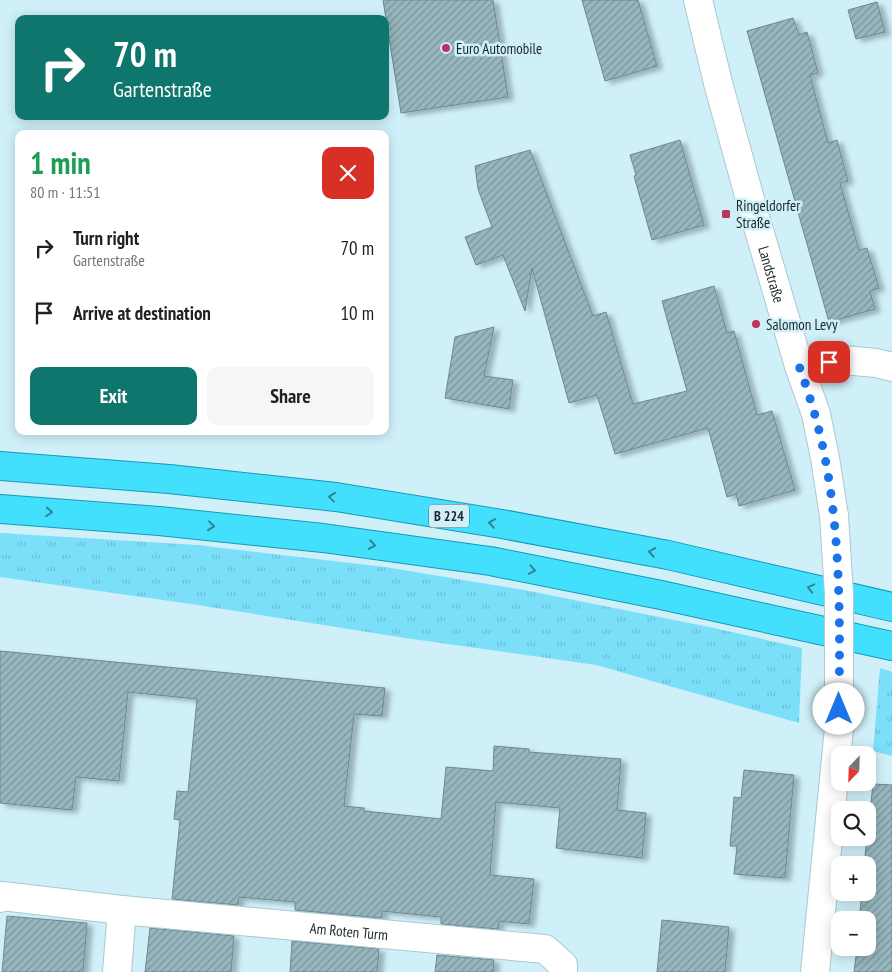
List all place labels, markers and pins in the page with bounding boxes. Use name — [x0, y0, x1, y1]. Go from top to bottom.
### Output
place label: Euro Automobile — [456, 39, 542, 58]
marker: Euro Automobile — [440, 42, 452, 54]
place label: Ringeldorfer Straße — [736, 196, 801, 232]
marker: Ringeldorfer Straße — [720, 208, 732, 220]
place label: Salomon Levy — [766, 315, 838, 334]
marker: Salomon Levy — [750, 318, 762, 330]
pin — [808, 341, 850, 383]

